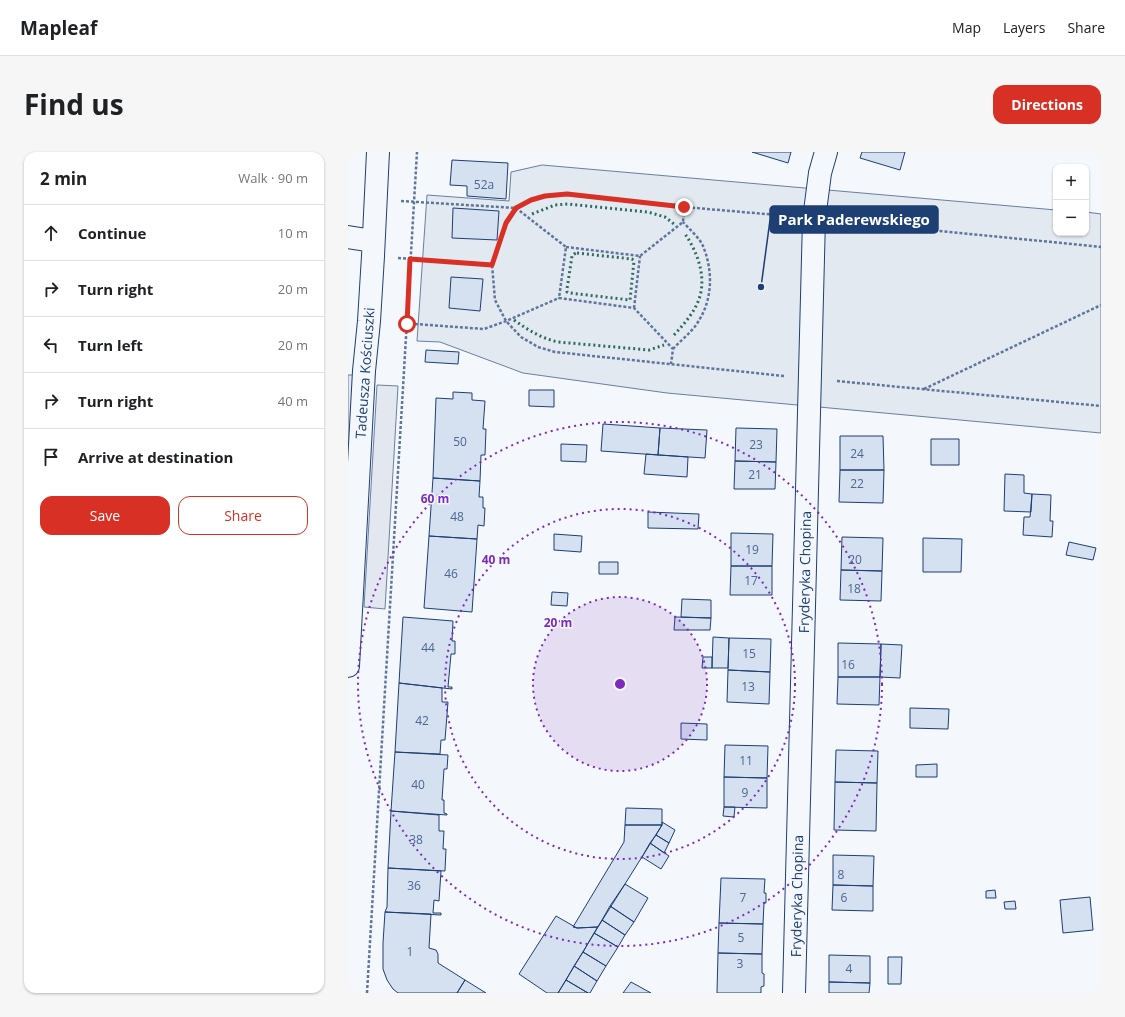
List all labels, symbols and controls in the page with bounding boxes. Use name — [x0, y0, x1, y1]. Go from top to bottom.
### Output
text: Mapleaf — [20, 15, 97, 41]
text: Map — [952, 18, 981, 37]
text: Layers — [1003, 18, 1045, 37]
text: Share — [1067, 18, 1105, 37]
text: Find us — [24, 85, 124, 123]
button: Directions — [993, 85, 1101, 124]
map controls — [1053, 164, 1089, 236]
button: + — [1053, 164, 1089, 200]
text: 2 min — [40, 167, 87, 190]
text: Walk · 90 m — [238, 169, 308, 187]
house number: 52a — [474, 176, 494, 193]
route end — [675, 198, 693, 216]
button: − — [1053, 200, 1089, 236]
callout: Park Paderewskiego — [770, 206, 938, 233]
text: Park Paderewskiego — [778, 209, 930, 229]
icon: ahead — [40, 222, 62, 244]
text: Continue — [78, 223, 146, 243]
text: 10 m — [278, 224, 308, 242]
icon: right — [40, 278, 62, 300]
text: Turn right — [78, 279, 153, 299]
text: 20 m — [278, 280, 308, 298]
street label: Tadeusza Kościuszki — [350, 307, 379, 439]
route start — [398, 315, 416, 333]
icon: left — [40, 334, 62, 356]
text: Turn left — [78, 335, 143, 355]
text: 20 m — [278, 336, 308, 354]
icon: right — [40, 390, 62, 412]
text: Turn right — [78, 391, 153, 411]
text: 40 m — [278, 392, 308, 410]
house number: 50 — [453, 433, 467, 450]
house number: 23 — [749, 436, 763, 453]
house number: 24 — [850, 445, 864, 462]
icon: arrive — [40, 446, 62, 468]
text: Arrive at destination — [78, 447, 233, 467]
house number: 21 — [748, 466, 762, 483]
house number: 22 — [850, 475, 864, 492]
text: 60 m — [421, 490, 449, 507]
button: Save — [40, 496, 170, 535]
button: Share — [178, 496, 308, 535]
house number: 48 — [450, 508, 464, 525]
street label: Fryderyka Chopina — [794, 511, 815, 633]
house number: 19 — [745, 541, 759, 558]
text: 40 m — [482, 551, 510, 568]
house number: 20 — [848, 551, 862, 568]
house number: 46 — [444, 565, 458, 582]
house number: 17 — [744, 572, 758, 589]
house number: 18 — [847, 580, 861, 597]
text: 20 m — [544, 614, 572, 631]
house number: 44 — [421, 639, 435, 656]
house number: 15 — [742, 645, 756, 662]
house number: 16 — [841, 656, 855, 673]
centre of rings — [613, 677, 627, 691]
house number: 13 — [741, 678, 755, 695]
house number: 42 — [415, 712, 429, 729]
house number: 11 — [739, 752, 753, 769]
house number: 40 — [411, 776, 425, 793]
house number: 9 — [742, 784, 749, 801]
house number: 38 — [409, 831, 423, 848]
street label: Fryderyka Chopina — [786, 835, 807, 957]
house number: 8 — [838, 866, 845, 883]
house number: 36 — [407, 877, 421, 894]
house number: 7 — [740, 889, 747, 906]
house number: 6 — [841, 889, 848, 906]
house number: 5 — [738, 929, 745, 946]
house number: 1 — [407, 943, 413, 960]
house number: 3 — [737, 955, 744, 972]
house number: 4 — [846, 960, 853, 977]

